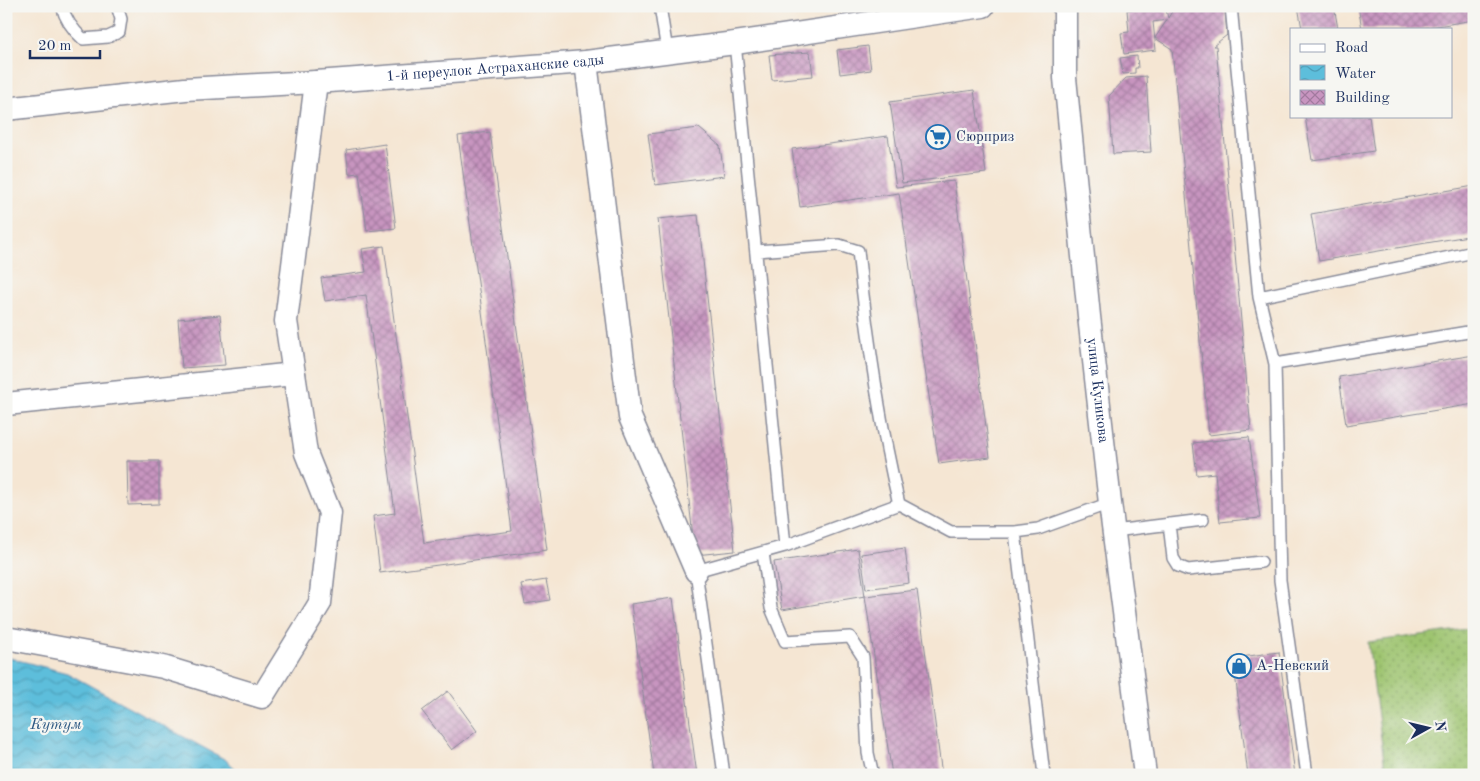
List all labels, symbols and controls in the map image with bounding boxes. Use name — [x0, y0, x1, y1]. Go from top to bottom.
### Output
scale bar — [30, 28, 100, 60]
legend — [1290, 28, 1452, 118]
text: 20 m — [38, 39, 72, 54]
text: Road — [1335, 41, 1369, 56]
street label: 1-й переулок Астраханские сады — [386, 52, 605, 84]
text: Water — [1335, 67, 1376, 82]
text: Building — [1335, 91, 1390, 106]
supermarket icon: Сюрприз — [925, 124, 951, 150]
place label: Сюрприз — [956, 130, 1014, 145]
street label: улица Куликова — [1084, 337, 1111, 444]
shop icon: А-Невский — [1226, 653, 1252, 679]
place label: А-Невский — [1256, 659, 1329, 674]
north arrow — [1402, 704, 1452, 754]
water label: Кутум — [29, 717, 82, 733]
text: N — [1432, 720, 1448, 733]

